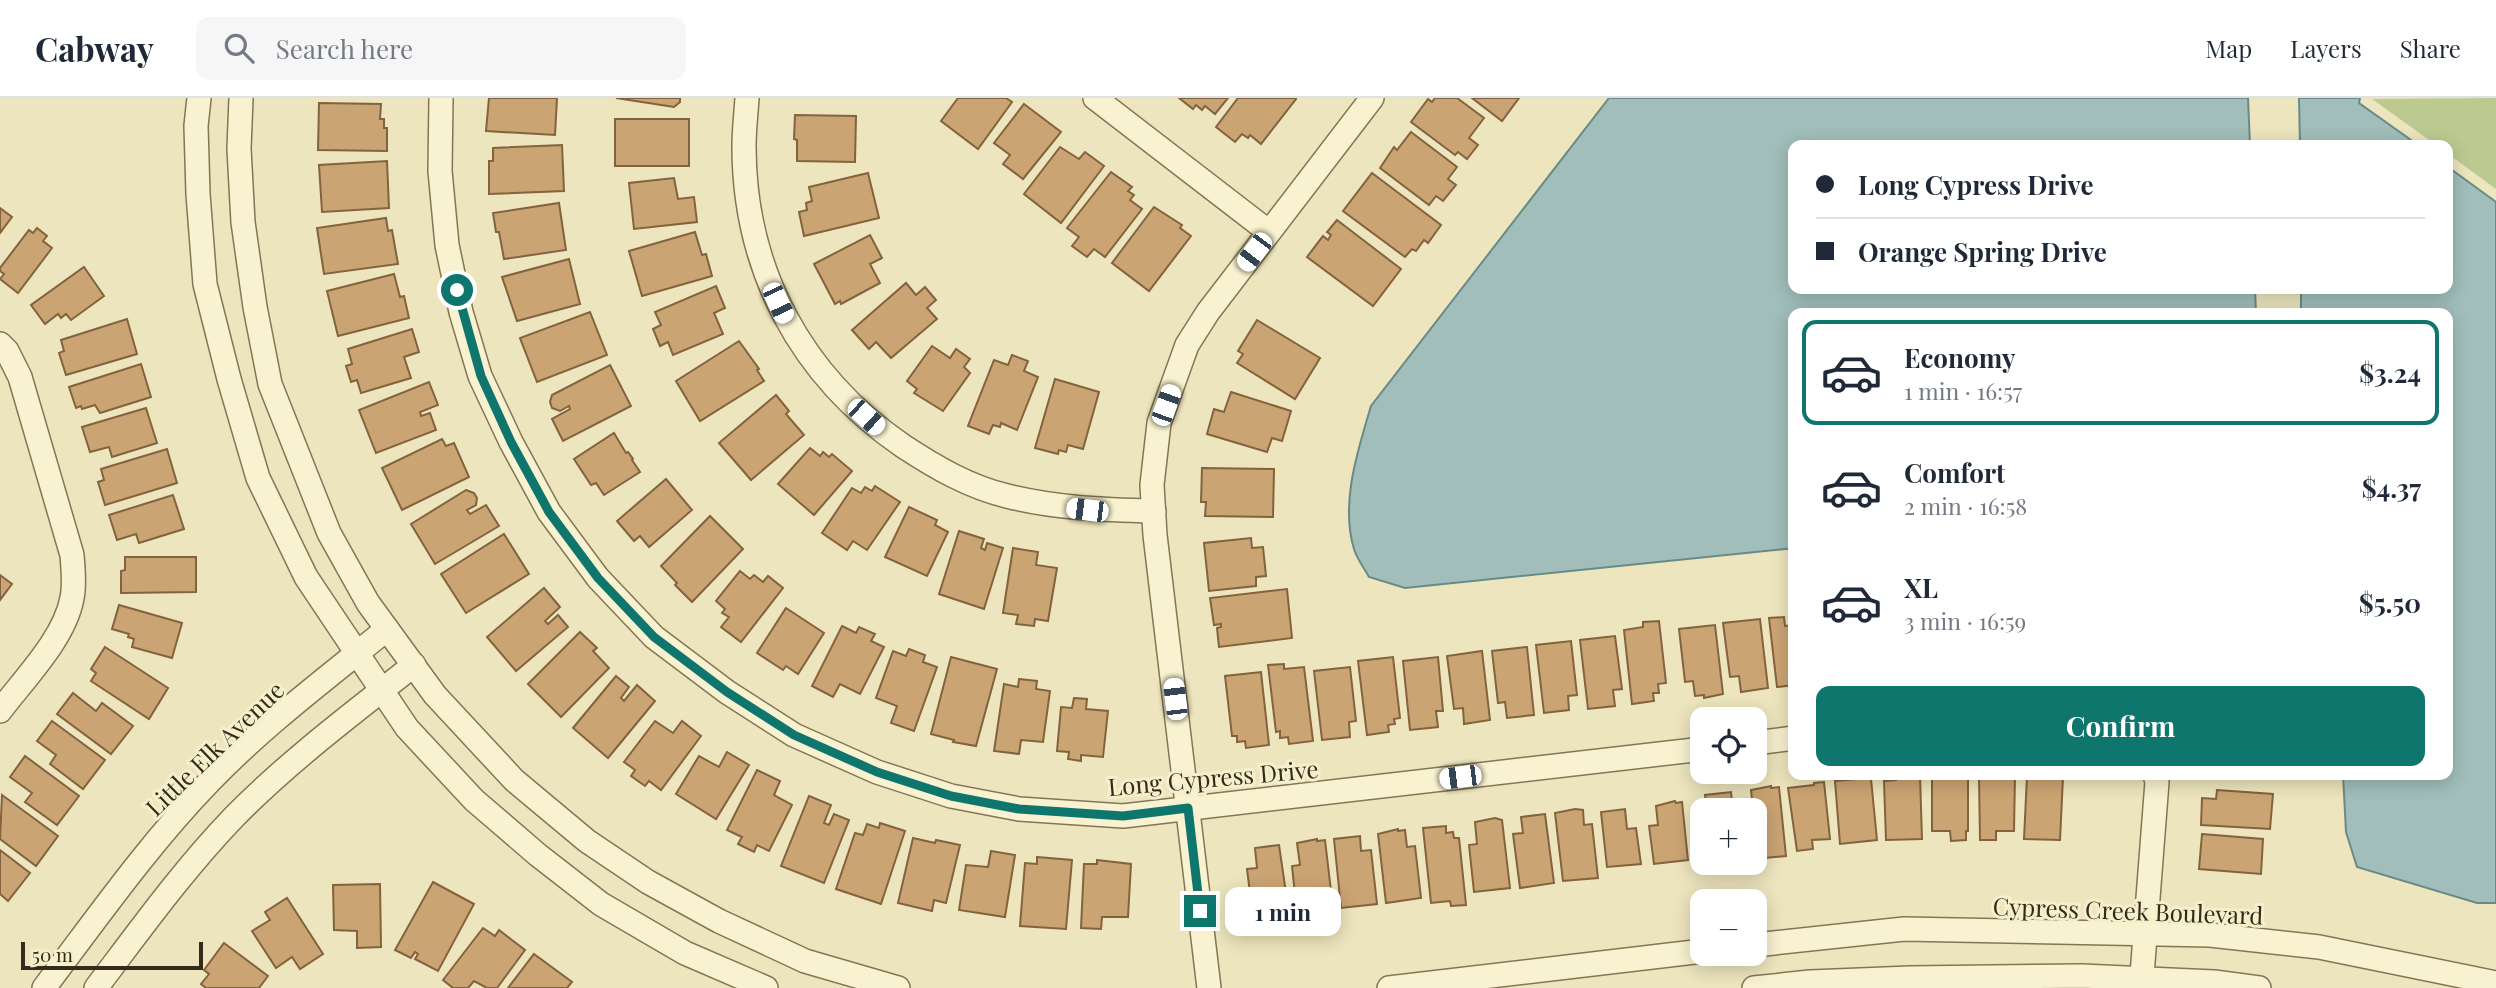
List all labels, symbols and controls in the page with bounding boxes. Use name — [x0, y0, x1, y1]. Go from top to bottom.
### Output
search box — [196, 17, 686, 80]
text: Cabway — [35, 26, 154, 70]
icon: search — [220, 29, 258, 67]
text: Search here — [276, 31, 413, 66]
text: Map — [2206, 32, 2252, 64]
text: Layers — [2290, 32, 2362, 64]
text: Share — [2400, 32, 2461, 64]
text: Long Cypress Drive — [1858, 167, 2094, 202]
car — [1233, 229, 1276, 275]
text: Orange Spring Drive — [1858, 234, 2107, 269]
route start — [441, 274, 473, 306]
car — [760, 280, 797, 326]
text: Economy — [1904, 340, 2015, 375]
icon: car — [1820, 341, 1883, 404]
text: $3.24 — [2359, 355, 2421, 390]
text: 1 min · 16:57 — [1904, 375, 2022, 406]
car — [1149, 382, 1184, 428]
car — [844, 395, 889, 439]
text: Comfort — [1904, 455, 2005, 490]
icon: car — [1820, 456, 1883, 519]
text: $4.37 — [2362, 470, 2421, 505]
text: 2 min · 16:58 — [1904, 490, 2027, 521]
car — [1065, 497, 1110, 523]
text: XL — [1904, 570, 1938, 605]
icon: car — [1820, 571, 1883, 634]
text: $5.50 — [2359, 585, 2421, 620]
text: 3 min · 16:59 — [1904, 605, 2026, 636]
street label: Little Elk Avenue — [138, 674, 290, 822]
car — [1163, 677, 1188, 721]
button: Confirm — [1816, 686, 2425, 766]
map controls — [1690, 707, 1767, 966]
button: locate — [1690, 707, 1767, 784]
street label: Long Cypress Drive — [1106, 752, 1320, 802]
car — [1438, 764, 1483, 790]
button: + — [1690, 798, 1767, 875]
callout: 1 min — [1224, 886, 1340, 936]
button: − — [1690, 889, 1767, 966]
street label: Cypress Creek Boulevard — [1992, 889, 2264, 931]
route end — [1184, 895, 1216, 927]
text: 1 min — [1255, 896, 1311, 927]
scale bar — [21, 939, 203, 971]
text: 50 m — [32, 941, 73, 967]

